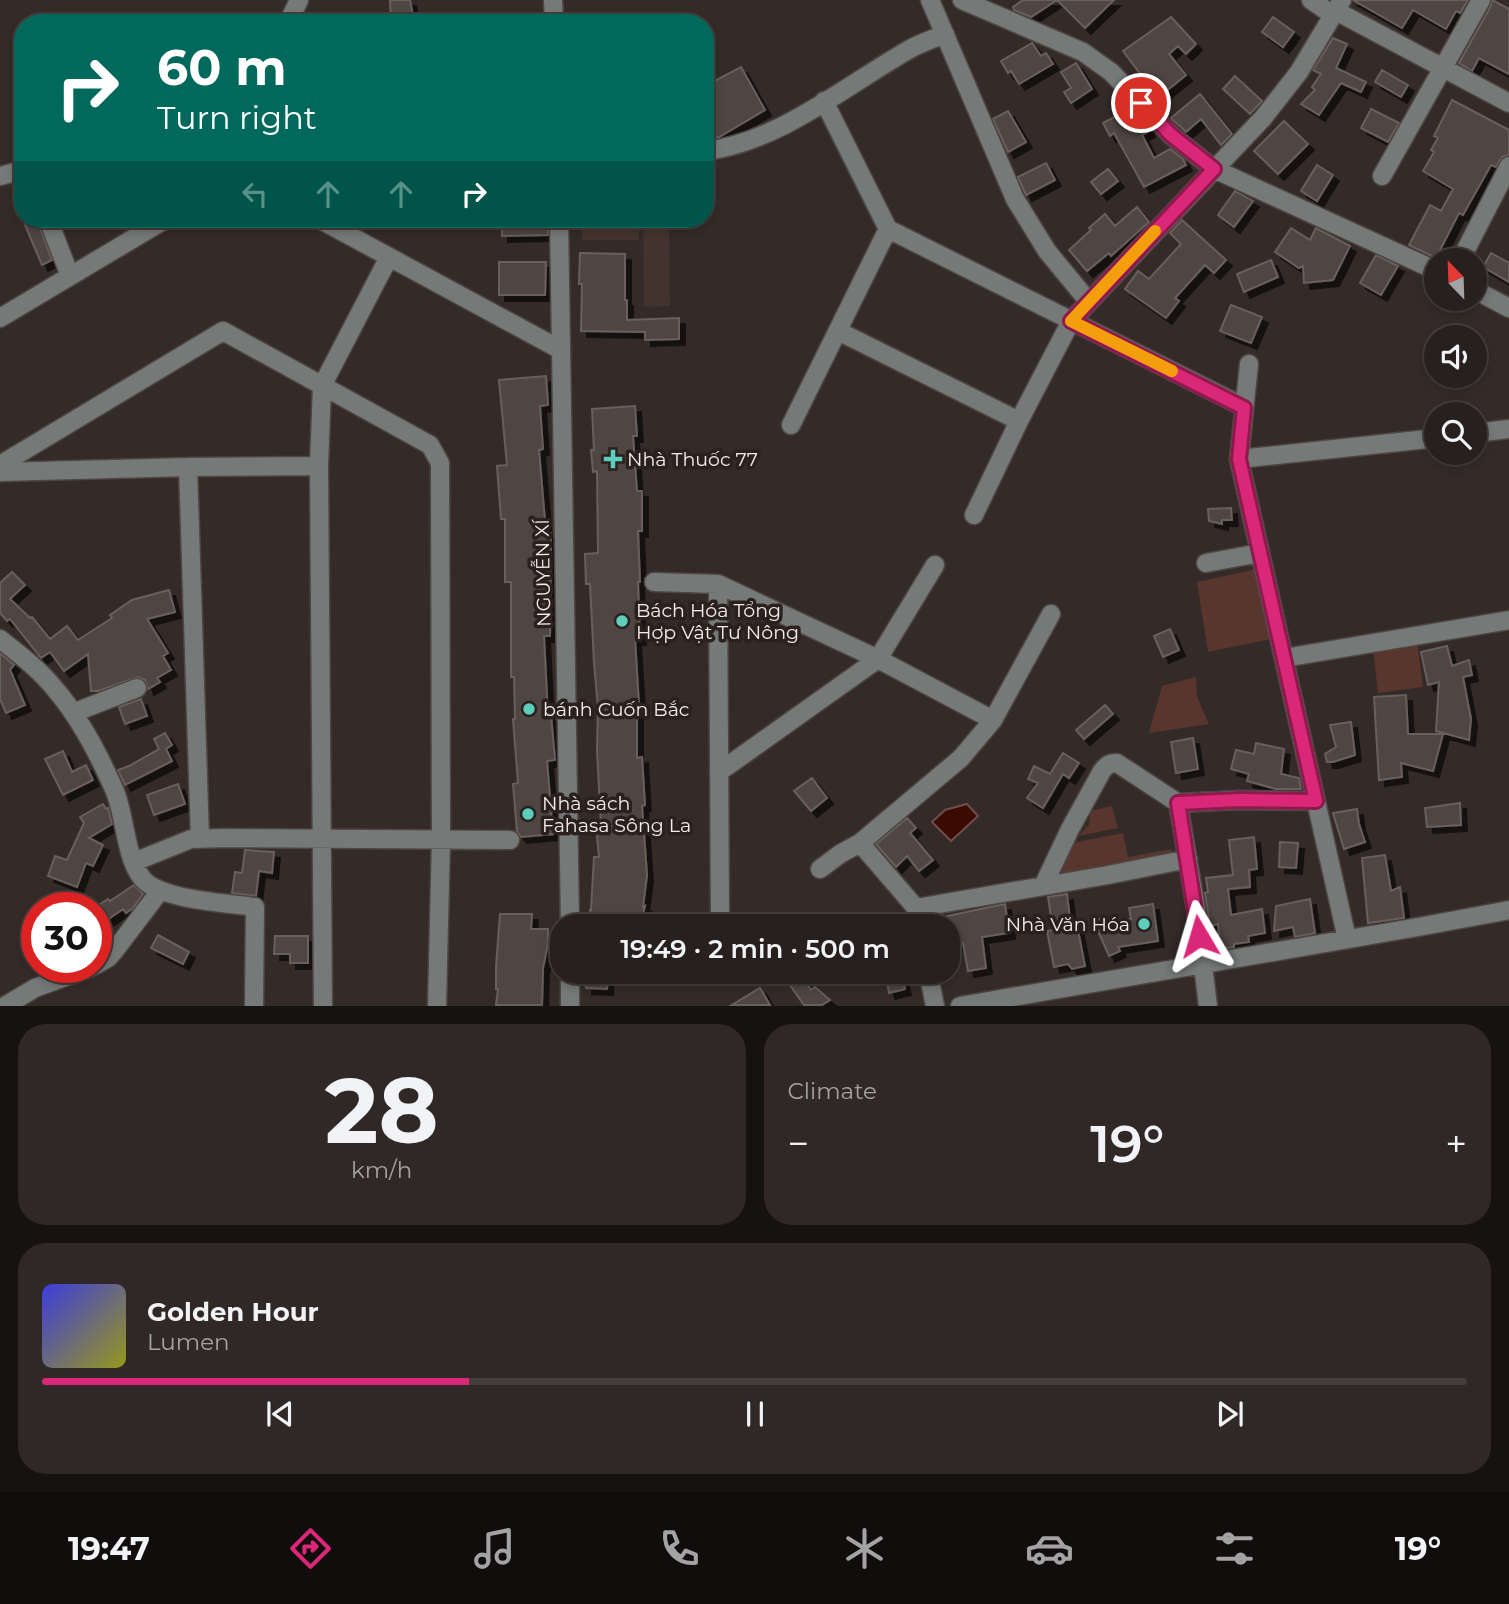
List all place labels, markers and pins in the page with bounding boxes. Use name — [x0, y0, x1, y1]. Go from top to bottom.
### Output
pin — [1111, 73, 1171, 133]
place label: Nhà Thuốc 77 — [627, 448, 758, 471]
marker: Nhà Thuốc 77 — [605, 451, 621, 467]
place label: Bách Hóa Tổng Hợp Vật Tư Nông — [636, 599, 799, 644]
marker: Bách Hóa Tổng Hợp Vật Tư Nông — [614, 613, 630, 629]
place label: bánh Cuốn Bắc — [543, 698, 690, 721]
marker: bánh Cuốn Bắc — [521, 701, 537, 717]
place label: Nhà sách Fahasa Sông La — [542, 792, 691, 837]
marker: Nhà sách Fahasa Sông La — [520, 806, 536, 822]
place label: Nhà Văn Hóa — [1006, 913, 1130, 936]
marker: Nhà Văn Hóa — [1136, 916, 1152, 932]

